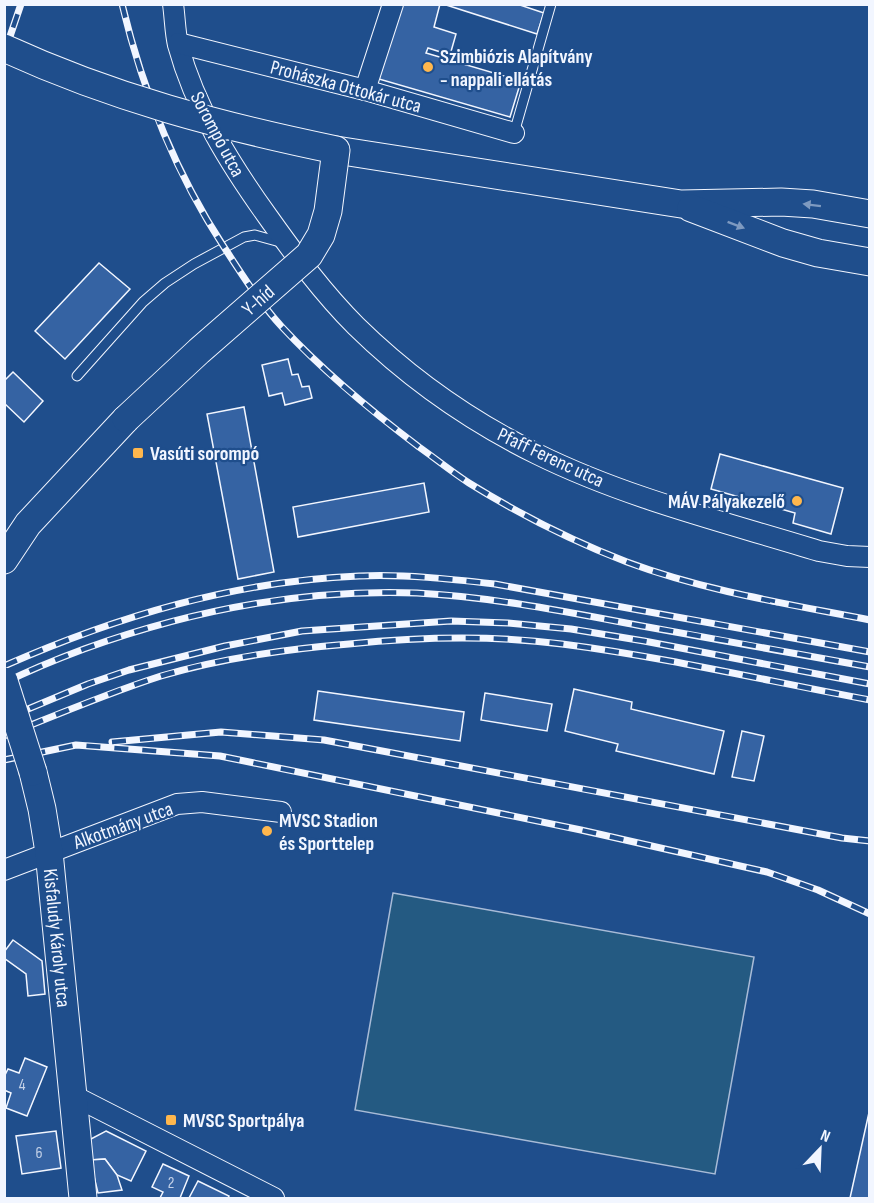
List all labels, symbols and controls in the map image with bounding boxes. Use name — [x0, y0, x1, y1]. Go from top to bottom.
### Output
place label: Szimbiózis Alapítvány - nappali ellátás — [440, 45, 593, 92]
street label: Prohászka Ottokár utca — [268, 55, 424, 119]
marker: Szimbiózis Alapítvány - nappali ellátás — [421, 60, 435, 74]
street label: Sorompó utca — [185, 88, 250, 181]
one-way arrow — [802, 200, 821, 209]
one-way arrow — [727, 221, 745, 231]
street label: Y-híd — [238, 280, 280, 321]
street label: Pfaff Ferenc utca — [493, 423, 608, 493]
place label: Vasúti sorompó — [150, 442, 259, 466]
marker: Vasúti sorompó — [131, 446, 145, 460]
place label: MÁV Pályakezelő — [668, 490, 785, 514]
marker: MÁV Pályakezelő — [790, 494, 804, 508]
street label: Alkotmány utca — [69, 797, 176, 855]
place label: MVSC Stadion és Sporttelep — [279, 809, 378, 856]
marker: MVSC Stadion és Sporttelep — [260, 824, 274, 838]
street label: Kisfaludy Károly utca — [38, 867, 75, 1009]
house number: 4 — [19, 1076, 26, 1095]
place label: MVSC Sportpálya — [183, 1109, 304, 1133]
marker: MVSC Sportpálya — [164, 1113, 178, 1127]
north arrow — [790, 1119, 850, 1179]
text: N — [818, 1126, 833, 1147]
house number: 6 — [35, 1144, 43, 1163]
house number: 2 — [168, 1174, 174, 1193]

